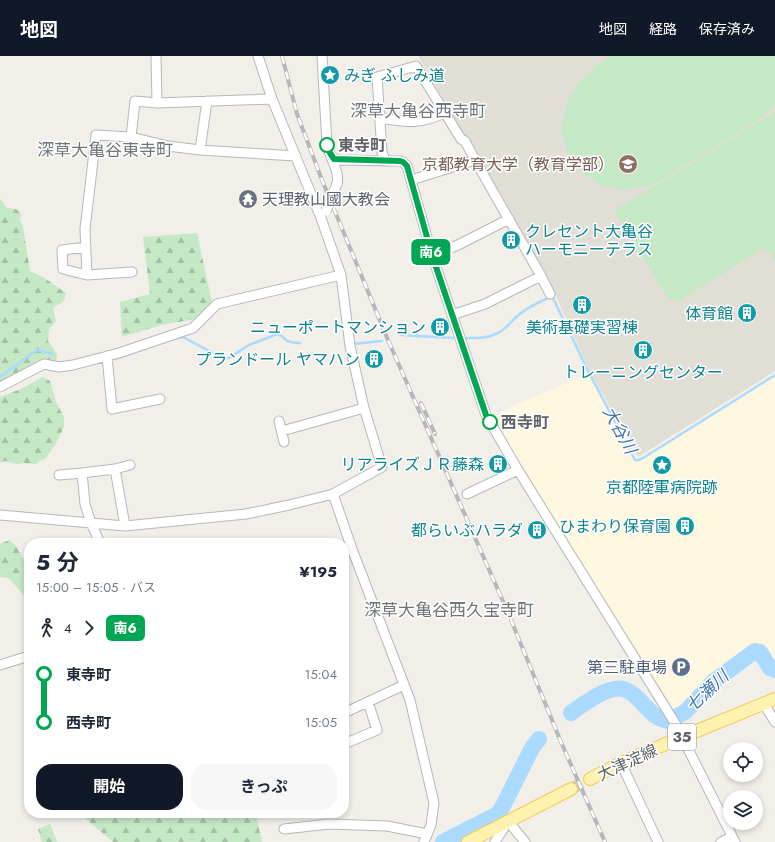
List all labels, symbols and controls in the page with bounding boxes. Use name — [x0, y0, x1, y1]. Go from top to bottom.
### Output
text: 地図 — [20, 16, 58, 43]
text: 地図 — [599, 19, 627, 39]
text: 経路 — [649, 19, 677, 39]
text: 保存済み — [699, 19, 755, 39]
place icon: みぎ ふしみ道 — [319, 64, 341, 86]
place label: みぎ ふしみ道 — [344, 64, 445, 87]
district label: 深草大亀谷西寺町 — [350, 99, 486, 123]
place label: 東寺町 — [338, 134, 386, 157]
marker: 東寺町 — [319, 137, 335, 153]
district label: 深草大亀谷東寺町 — [37, 138, 173, 162]
place label: 京都教育大学（教育学部） — [422, 153, 614, 176]
school or university icon: 京都教育大学（教育学部） — [617, 153, 639, 175]
temple icon: 天理教山國大教会 — [237, 188, 259, 210]
place label: 天理教山國大教会 — [262, 188, 390, 211]
place label: クレセント大亀谷 ハーモニーテラス — [525, 220, 653, 261]
building icon: クレセント大亀谷 ハーモニーテラス — [500, 229, 522, 251]
line badge: 南6 — [413, 239, 449, 265]
text: 南6 — [419, 242, 443, 262]
building icon: 美術基礎実習棟 — [571, 294, 593, 316]
place label: 体育館 — [685, 302, 733, 325]
building icon: 体育館 — [736, 302, 758, 324]
place label: ニューポートマンション — [250, 316, 426, 339]
building icon: ニューポートマンション — [429, 316, 451, 338]
place label: 美術基礎実習棟 — [526, 316, 638, 339]
building icon: トレーニングセンター — [632, 339, 654, 361]
place label: プランドール ヤマハン — [195, 348, 360, 371]
building icon: プランドール ヤマハン — [363, 348, 385, 370]
place label: トレーニングセンター — [563, 361, 723, 384]
water label: 大谷川 — [597, 402, 644, 460]
place label: 西寺町 — [501, 411, 549, 434]
marker: 西寺町 — [482, 414, 498, 430]
place label: リアライズＪＲ藤森 — [340, 453, 484, 476]
building icon: リアライズＪＲ藤森 — [487, 453, 509, 475]
place icon: 京都陸軍病院跡 — [651, 454, 673, 476]
place label: 京都陸軍病院跡 — [606, 476, 718, 499]
place label: ひまわり保育園 — [559, 515, 671, 538]
building icon: ひまわり保育園 — [674, 515, 696, 537]
place label: 都らいぶハラダ — [411, 519, 523, 542]
building icon: 都らいぶハラダ — [526, 519, 548, 541]
text: 5 分 — [36, 546, 79, 578]
text: ¥195 — [300, 561, 337, 583]
text: 15:00 – 15:05 · バス — [36, 578, 156, 597]
district label: 深草大亀谷西久宝寺町 — [364, 598, 534, 622]
icon: walk — [36, 617, 58, 639]
icon: forward — [78, 617, 100, 639]
text: 南6 — [114, 618, 137, 638]
text: 4 — [64, 619, 72, 638]
place label: 第三駐車場 — [587, 656, 667, 679]
parking icon: 第三駐車場 — [670, 656, 692, 678]
water label: 七瀬川 — [680, 663, 735, 717]
text: 東寺町 — [66, 664, 111, 686]
text: 15:04 — [305, 665, 337, 684]
text: 西寺町 — [66, 712, 111, 734]
text: 15:05 — [305, 713, 337, 732]
road number: 35 — [668, 724, 696, 750]
street label: 大津淀線 — [593, 739, 661, 786]
map controls — [723, 742, 763, 830]
button: locate — [723, 742, 763, 782]
button: 開始 — [36, 764, 183, 810]
button: きっぷ — [191, 764, 337, 810]
button: layers — [723, 790, 763, 830]

